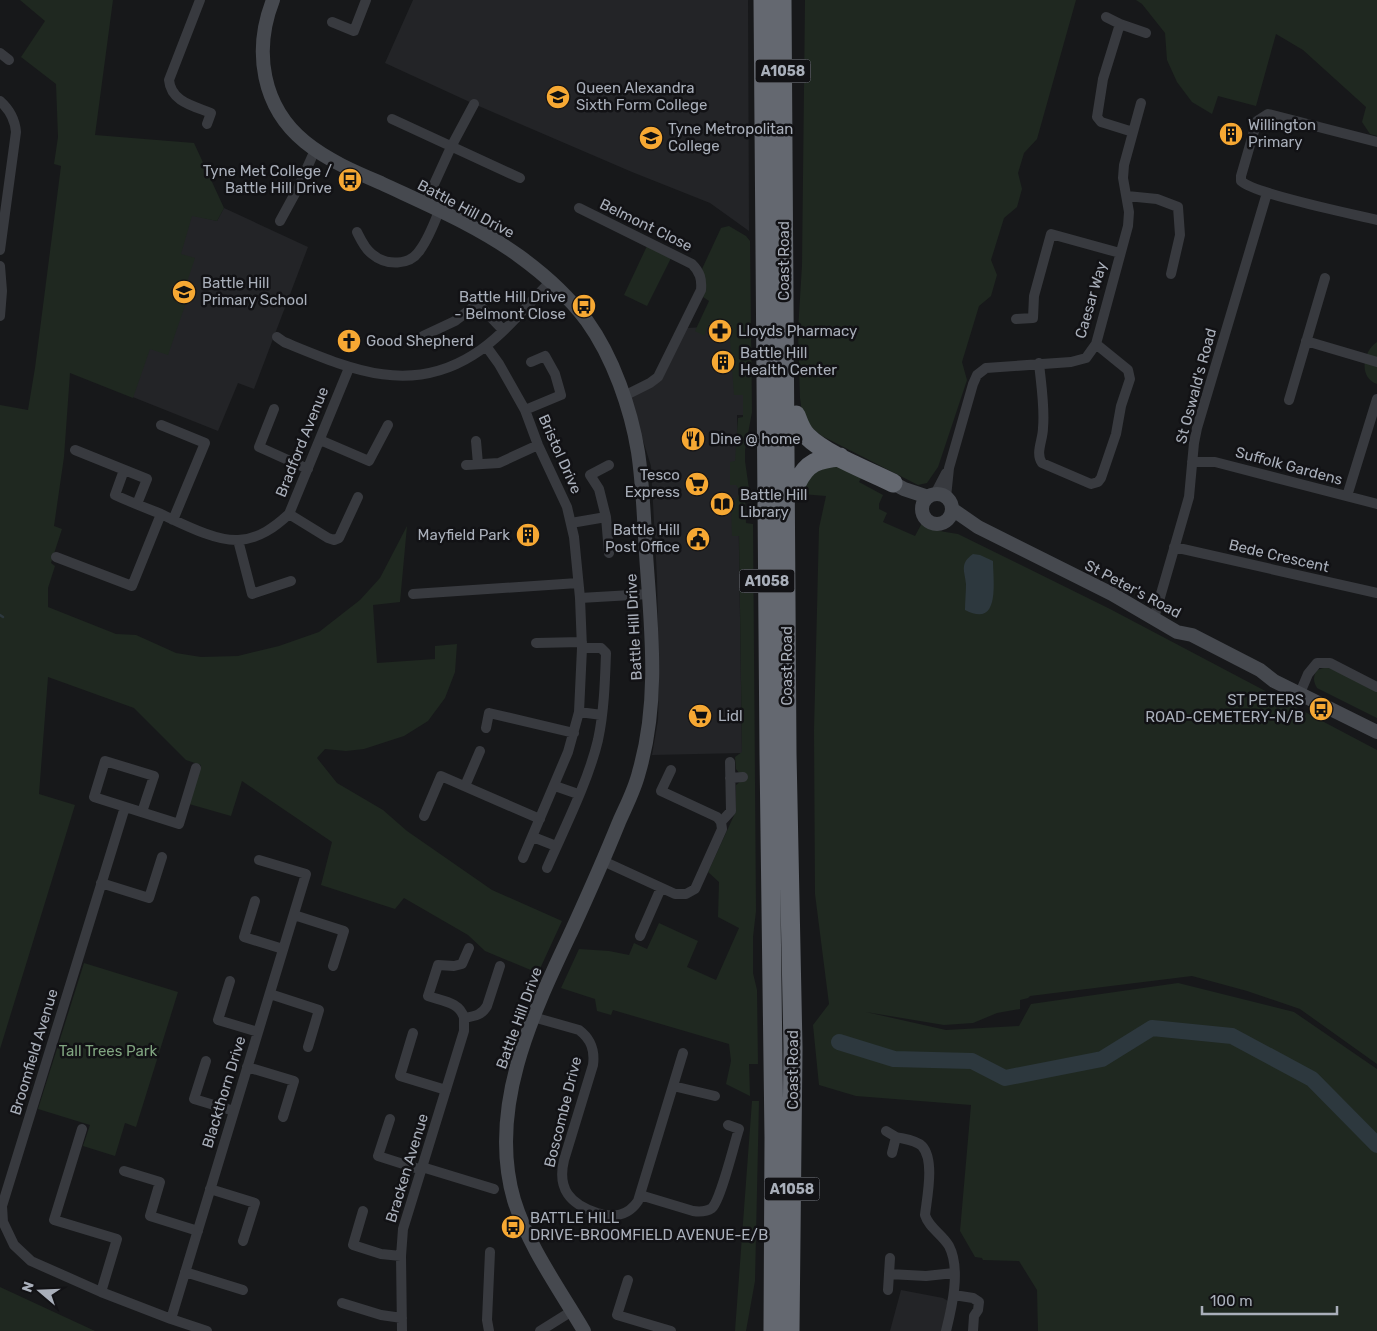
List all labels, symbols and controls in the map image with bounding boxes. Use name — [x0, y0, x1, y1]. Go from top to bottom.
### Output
road number: A1058 — [756, 59, 810, 82]
place label: Queen Alexandra Sixth Form College — [576, 79, 707, 114]
school or university icon: Queen Alexandra Sixth Form College — [545, 84, 571, 110]
place label: Willington Primary — [1248, 116, 1316, 151]
place label: Tyne Metropolitan College — [668, 120, 793, 155]
building icon: Willington Primary — [1218, 121, 1244, 147]
school or university icon: Tyne Metropolitan College — [638, 125, 664, 151]
place label: Tyne Met College / Battle Hill Drive — [203, 162, 332, 197]
bus stop icon: Tyne Met College / Battle Hill Drive — [337, 167, 363, 193]
street label: Battle Hill Drive — [414, 176, 518, 242]
street label: Belmont Close — [597, 195, 695, 255]
street label: Coast Road — [775, 221, 793, 301]
street label: Caesar Way — [1071, 259, 1111, 341]
place label: Battle Hill Primary School — [202, 274, 307, 309]
school or university icon: Battle Hill Primary School — [171, 279, 197, 305]
place label: Battle Hill Drive - Belmont Close — [454, 288, 566, 323]
bus stop icon: Battle Hill Drive - Belmont Close — [571, 293, 597, 319]
pharmacy icon: Lloyds Pharmacy — [707, 318, 733, 344]
place label: Lloyds Pharmacy — [738, 322, 857, 340]
street label: St Oswald's Road — [1172, 326, 1220, 446]
church icon: Good Shepherd — [336, 328, 362, 354]
place label: Good Shepherd — [366, 332, 474, 350]
place label: Battle Hill Health Center — [740, 344, 837, 379]
building icon: Battle Hill Health Center — [710, 349, 736, 375]
street label: Bradford Avenue — [272, 384, 332, 500]
street label: Bristol Drive — [535, 412, 585, 496]
restaurant icon: Dine @ home — [680, 426, 706, 452]
place label: Dine @ home — [710, 430, 801, 448]
street label: Suffolk Gardens — [1233, 443, 1345, 489]
place label: Tesco Express — [625, 466, 680, 501]
supermarket icon: Tesco Express — [684, 471, 710, 497]
place label: Battle Hill Library — [740, 486, 807, 521]
library icon: Battle Hill Library — [709, 491, 735, 517]
place label: Battle Hill Post Office — [605, 521, 680, 556]
building icon: Mayfield Park — [515, 522, 541, 548]
place label: Mayfield Park — [418, 526, 510, 544]
public building icon: Battle Hill Post Office — [685, 526, 711, 552]
street label: Bede Crescent — [1227, 536, 1331, 576]
street label: St Peter's Road — [1082, 556, 1184, 622]
road number: A1058 — [740, 570, 794, 592]
street label: Battle Hill Drive — [622, 573, 646, 681]
street label: Coast Road — [778, 626, 796, 706]
place label: ST PETERS ROAD-CEMETERY-N/B — [1145, 691, 1304, 726]
bus stop icon: ST PETERS ROAD-CEMETERY-N/B — [1308, 696, 1334, 722]
supermarket icon: Lidl — [687, 703, 713, 729]
place label: Lidl — [718, 707, 743, 725]
street label: Battle Hill Drive — [492, 965, 546, 1071]
street label: Broomfield Avenue — [6, 987, 62, 1117]
street label: Coast Road — [784, 1030, 802, 1110]
street label: Blackthorn Drive — [198, 1034, 250, 1150]
park label: Tall Trees Park — [59, 1042, 158, 1060]
street label: Boscombe Drive — [541, 1055, 585, 1169]
street label: Bracken Avenue — [382, 1111, 432, 1225]
road number: A1058 — [764, 1178, 820, 1200]
place label: BATTLE HILL DRIVE-BROOMFIELD AVENUE-E/B — [530, 1209, 768, 1244]
bus stop icon: BATTLE HILL DRIVE-BROOMFIELD AVENUE-E/B — [500, 1214, 526, 1240]
north arrow — [15, 1266, 65, 1316]
text: N — [19, 1279, 38, 1294]
scale bar — [1202, 1284, 1337, 1316]
text: 100 m — [1210, 1292, 1252, 1310]

